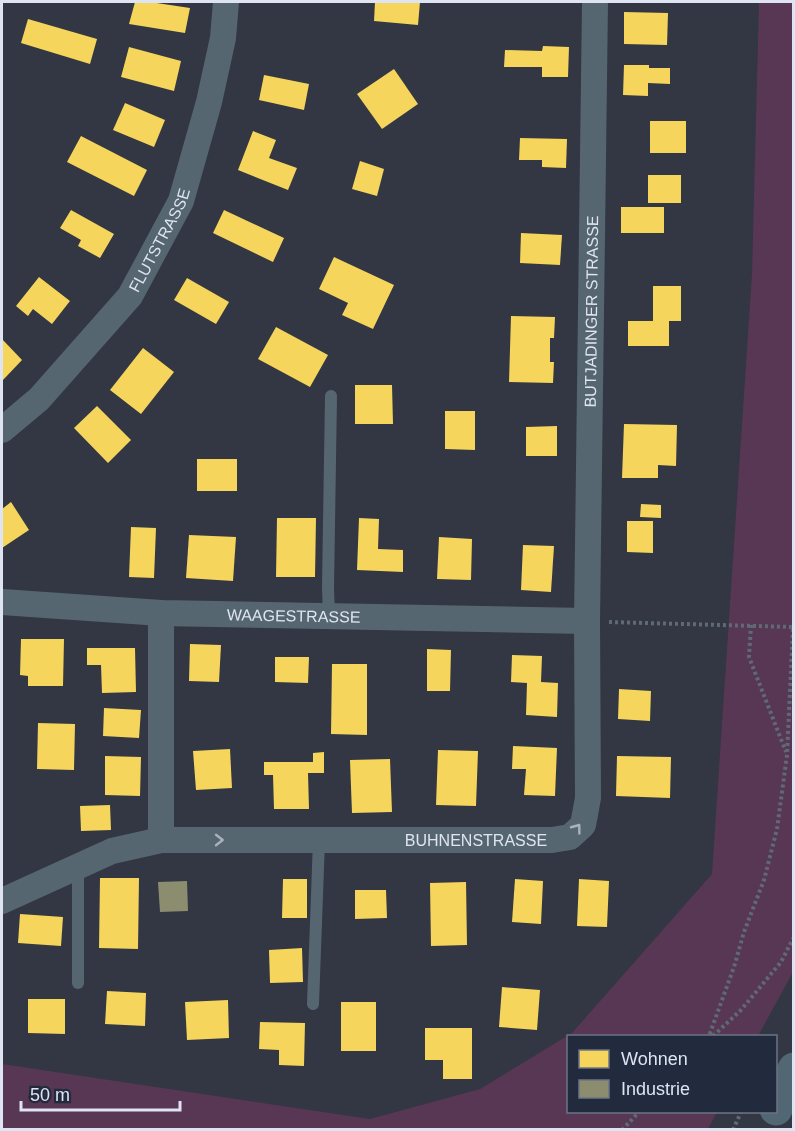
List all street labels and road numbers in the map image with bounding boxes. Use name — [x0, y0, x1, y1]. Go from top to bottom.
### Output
street label: FLUTSTRASSE — [125, 186, 193, 295]
street label: BUTJADINGER STRASSE — [581, 215, 601, 408]
street label: WAAGESTRASSE — [227, 606, 361, 625]
street label: BUHNENSTRASSE — [405, 832, 547, 849]

